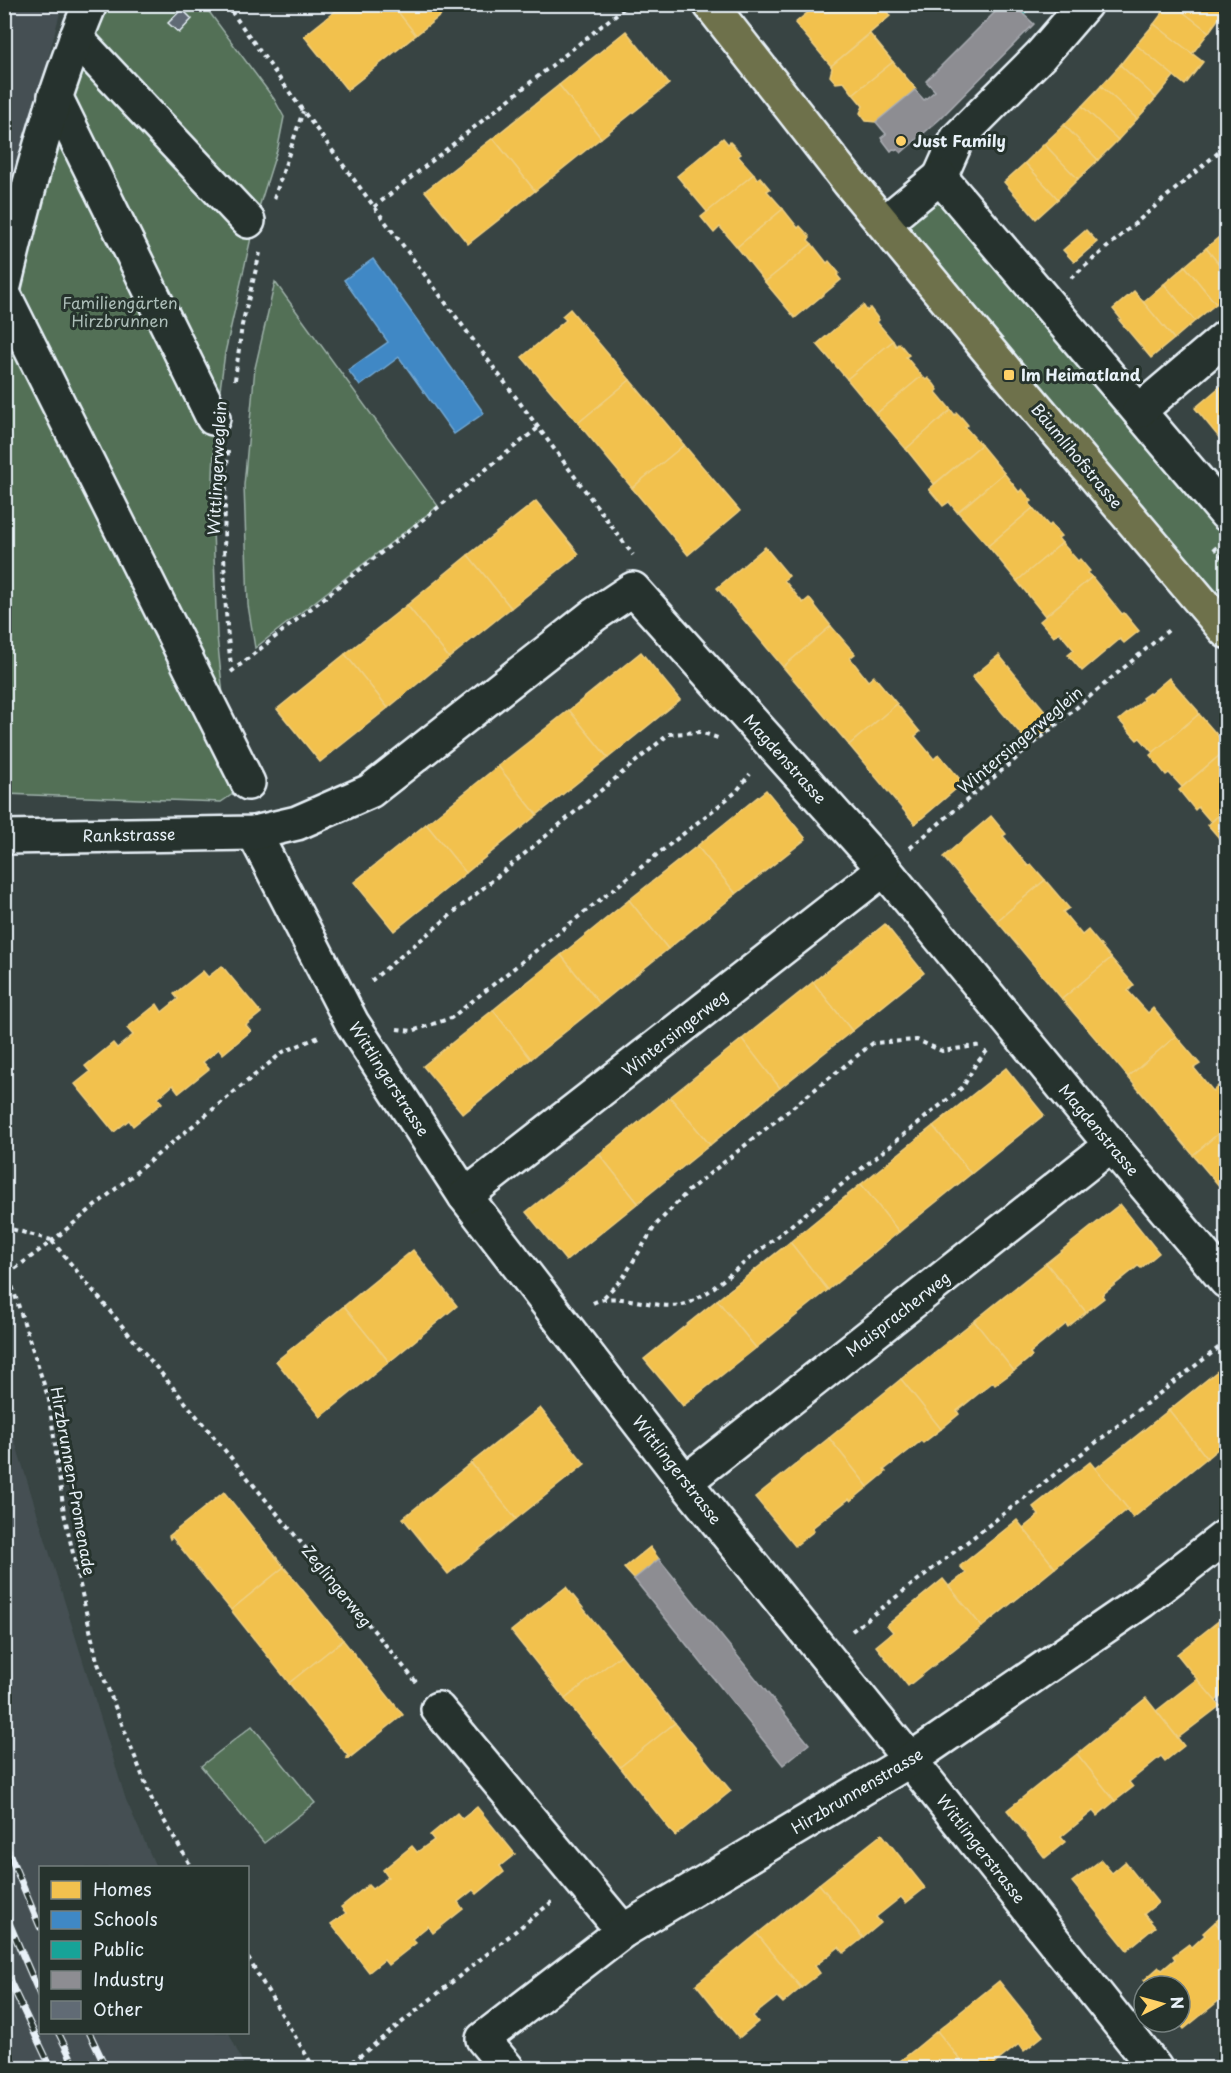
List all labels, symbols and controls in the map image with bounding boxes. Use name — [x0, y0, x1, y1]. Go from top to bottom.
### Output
place label: Just Family — [913, 128, 1006, 152]
marker: Just Family — [894, 134, 908, 148]
park label: Familiengärten Hirzbrunnen — [62, 290, 178, 332]
place label: Im Heimatland — [1021, 362, 1141, 386]
marker: Im Heimatland — [1002, 368, 1016, 382]
street label: Bäumlihofstrasse — [1026, 397, 1129, 513]
street label: Wittlingerweglein — [200, 400, 232, 536]
street label: Wintersingerweglein — [952, 680, 1087, 799]
street label: Magdenstrasse — [739, 708, 833, 809]
street label: Rankstrasse — [82, 821, 176, 847]
street label: Wintersingerweg — [616, 983, 733, 1081]
street label: Wittlingerstrasse — [344, 1016, 436, 1141]
street label: Magdenstrasse — [1054, 1078, 1146, 1181]
street label: Maispracherweg — [840, 1265, 955, 1362]
street label: Hirzbrunnen-Promenade — [46, 1385, 102, 1577]
street label: Wittlingerstrasse — [628, 1410, 728, 1529]
street label: Zeglingerweg — [297, 1539, 378, 1632]
street label: Hirzbrunnenstrasse — [786, 1741, 927, 1839]
street label: Wittlingerstrasse — [932, 1789, 1032, 1908]
legend — [39, 1866, 249, 2034]
text: Homes — [93, 1875, 151, 1902]
text: Schools — [93, 1905, 158, 1932]
text: Public — [93, 1935, 144, 1962]
text: Industry — [93, 1965, 164, 1992]
north arrow — [1132, 1974, 1192, 2034]
text: Other — [93, 1995, 143, 2022]
text: N — [1165, 1995, 1190, 2010]

